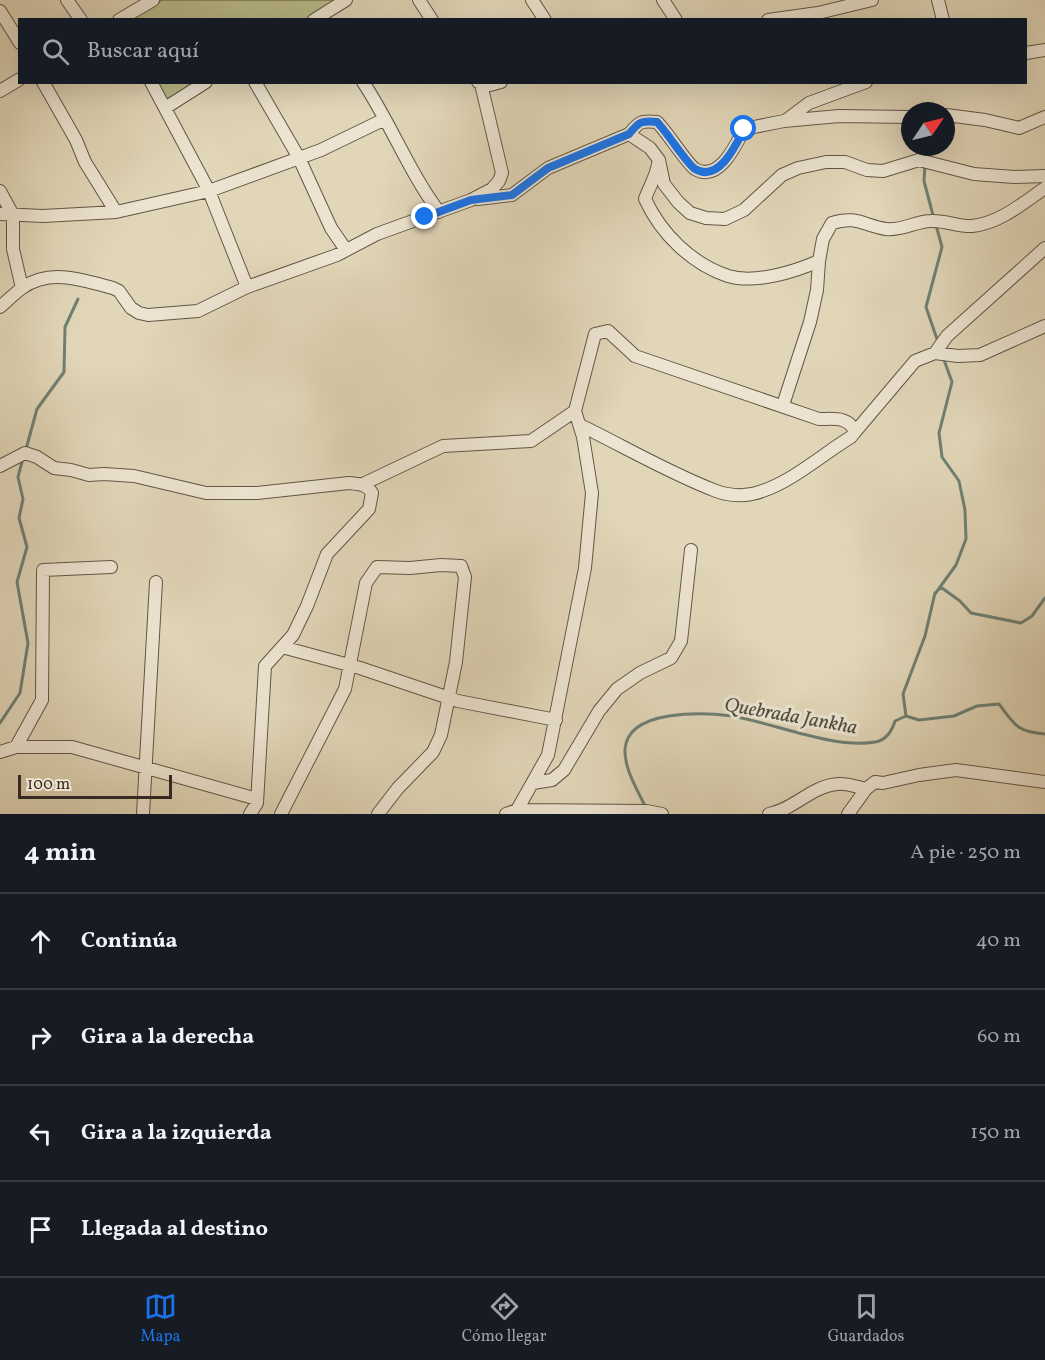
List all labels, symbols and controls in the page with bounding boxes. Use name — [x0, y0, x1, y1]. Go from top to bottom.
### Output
search box — [18, 18, 1027, 84]
icon: search — [39, 35, 72, 68]
text: Buscar aquí — [87, 36, 199, 67]
north arrow — [901, 102, 955, 156]
route start — [730, 115, 756, 141]
route end — [411, 203, 437, 229]
water label: Quebrada Jankha — [722, 691, 859, 742]
scale bar — [18, 772, 172, 800]
text: 100 m — [27, 774, 70, 796]
text: 4 min — [24, 835, 96, 871]
text: A pie · 250 m — [910, 839, 1021, 867]
icon: ahead — [24, 925, 57, 958]
text: Continúa — [81, 926, 178, 957]
text: 40 m — [976, 927, 1021, 955]
icon: right — [24, 1021, 57, 1054]
text: Gira a la derecha — [81, 1022, 254, 1053]
text: 60 m — [977, 1023, 1021, 1051]
icon: left — [24, 1117, 57, 1150]
text: Gira a la izquierda — [81, 1118, 272, 1149]
text: 150 m — [970, 1119, 1021, 1147]
icon: arrive — [24, 1213, 57, 1246]
text: Llegada al destino — [81, 1214, 268, 1245]
tab: Mapa — [141, 1290, 181, 1348]
tab: Cómo llegar — [462, 1290, 547, 1348]
tab: Guardados — [828, 1290, 904, 1348]

